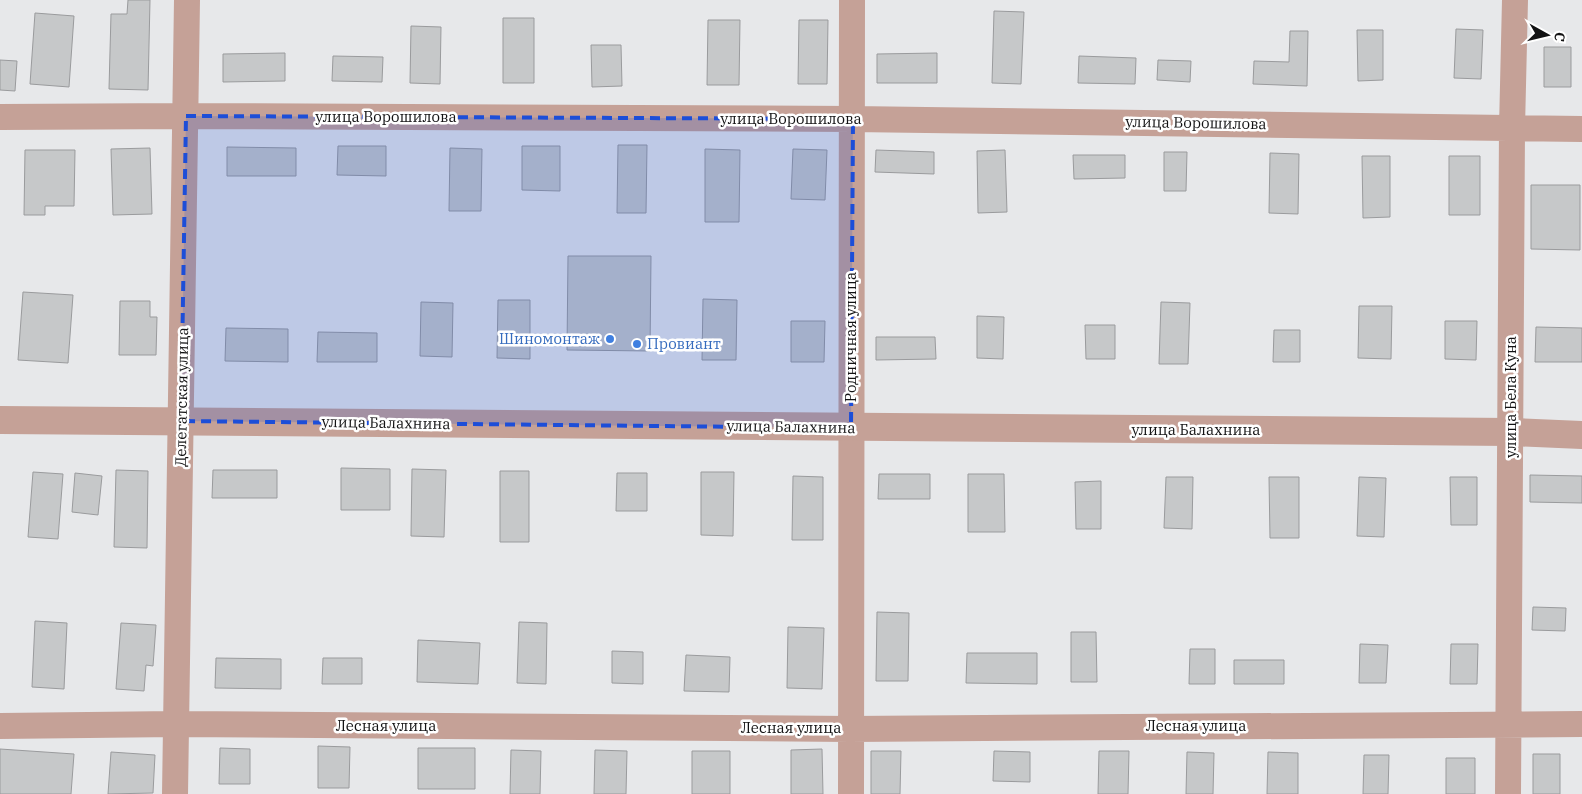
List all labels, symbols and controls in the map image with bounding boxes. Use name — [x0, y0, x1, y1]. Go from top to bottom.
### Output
north arrow — [1522, 10, 1572, 60]
text: С — [1550, 31, 1569, 43]
street label: улица Ворошилова — [315, 107, 457, 126]
street label: улица Ворошилова — [720, 109, 862, 128]
street label: улица Ворошилова — [1125, 112, 1267, 133]
street label: Родничная улица — [841, 272, 860, 402]
street label: Делегатская улица — [171, 327, 192, 467]
place label: Шиномонтаж — [499, 329, 600, 348]
marker: Шиномонтаж — [604, 333, 616, 345]
place label: Провиант — [647, 334, 721, 353]
street label: улица Бела Куна — [1501, 336, 1520, 458]
marker: Провиант — [631, 338, 643, 350]
street label: улица Балахнина — [321, 412, 451, 433]
street label: улица Балахнина — [726, 416, 856, 437]
street label: улица Балахнина — [1131, 420, 1261, 439]
street label: Лесная улица — [336, 716, 436, 735]
street label: Лесная улица — [1146, 716, 1246, 735]
street label: Лесная улица — [741, 718, 841, 737]

